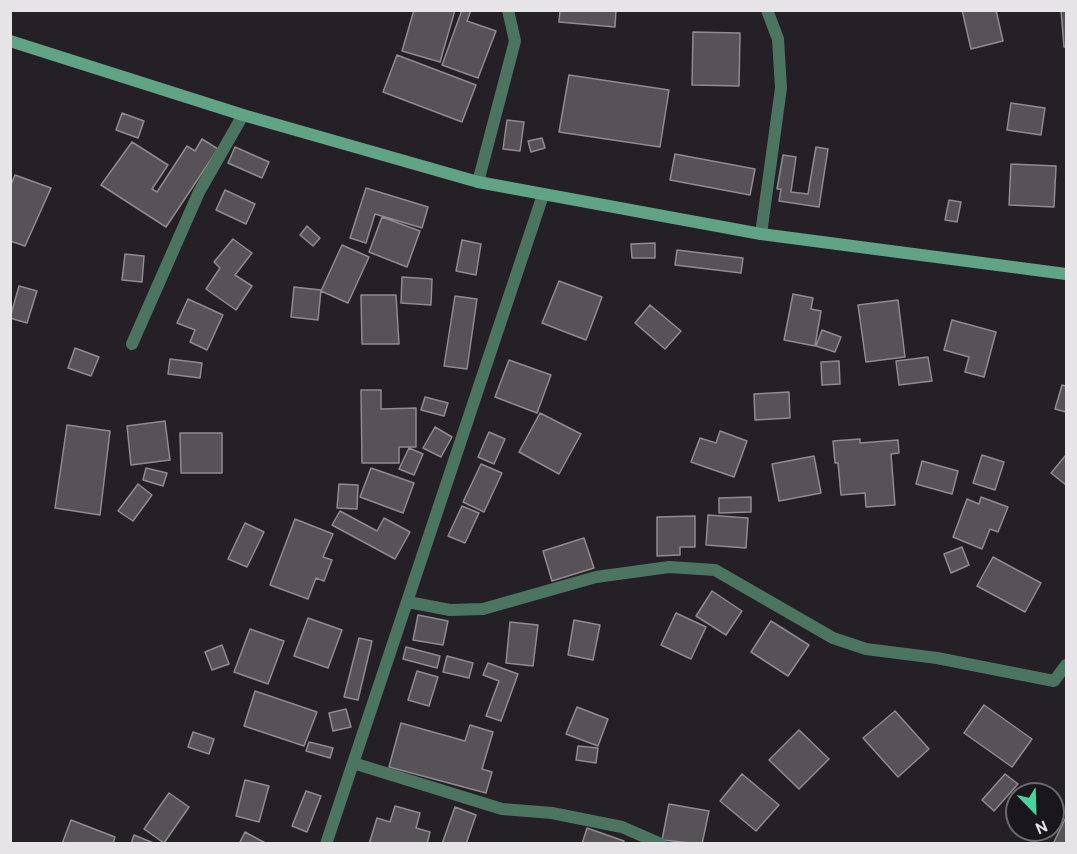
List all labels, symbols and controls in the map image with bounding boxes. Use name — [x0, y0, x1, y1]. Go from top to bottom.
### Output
north arrow — [1005, 782, 1065, 842]
text: N — [1033, 816, 1050, 838]

